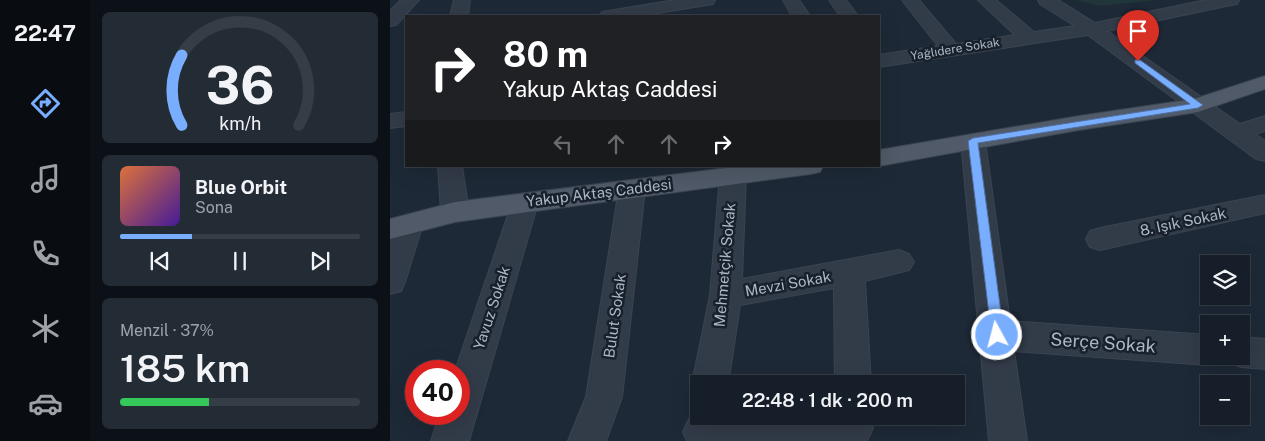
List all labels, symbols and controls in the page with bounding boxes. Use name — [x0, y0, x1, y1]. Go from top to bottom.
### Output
pin — [1117, 10, 1159, 61]
icon: arrive — [1124, 17, 1152, 45]
text: 22:47 — [14, 20, 76, 46]
text: 80 m — [503, 34, 588, 75]
icon: right — [420, 35, 485, 100]
street label: Yağlıdere Sokak — [909, 35, 1001, 63]
text: 36 — [206, 55, 274, 116]
text: Yakup Aktaş Caddesi — [503, 76, 717, 102]
icon: directions — [28, 86, 63, 121]
text: km/h — [219, 113, 261, 134]
icon: left — [549, 130, 577, 158]
icon: ahead — [602, 130, 630, 158]
icon: ahead — [655, 130, 683, 158]
icon: right — [708, 130, 736, 158]
icon: music — [28, 161, 63, 196]
street label: Yakup Aktaş Caddesi — [525, 175, 672, 210]
text: Blue Orbit — [195, 176, 287, 198]
text: Sona — [195, 198, 233, 217]
street label: Mehmetçik Sokak — [711, 202, 738, 328]
street label: 8. Işık Sokak — [1138, 204, 1228, 239]
icon: phone — [28, 236, 63, 271]
icon: previous — [146, 247, 174, 275]
icon: pause — [226, 247, 254, 275]
icon: next — [306, 247, 334, 275]
map controls — [1200, 255, 1250, 425]
button: layers — [1200, 255, 1250, 305]
street label: Yavuz Sokak — [470, 264, 513, 352]
street label: Mevzi Sokak — [744, 268, 832, 299]
street label: Bulut Sokak — [600, 273, 629, 359]
position arrow — [970, 308, 1022, 360]
icon: climate — [28, 311, 63, 346]
button: + — [1200, 315, 1250, 365]
text: Menzil · 37% — [120, 321, 214, 340]
street label: Serçe Sokak — [1050, 328, 1156, 357]
text: 185 km — [120, 346, 250, 391]
speed limit sign: 40 — [405, 360, 470, 425]
button: − — [1200, 375, 1250, 425]
icon: car — [28, 386, 63, 421]
text: 22:48 · 1 dk · 200 m — [742, 389, 913, 411]

